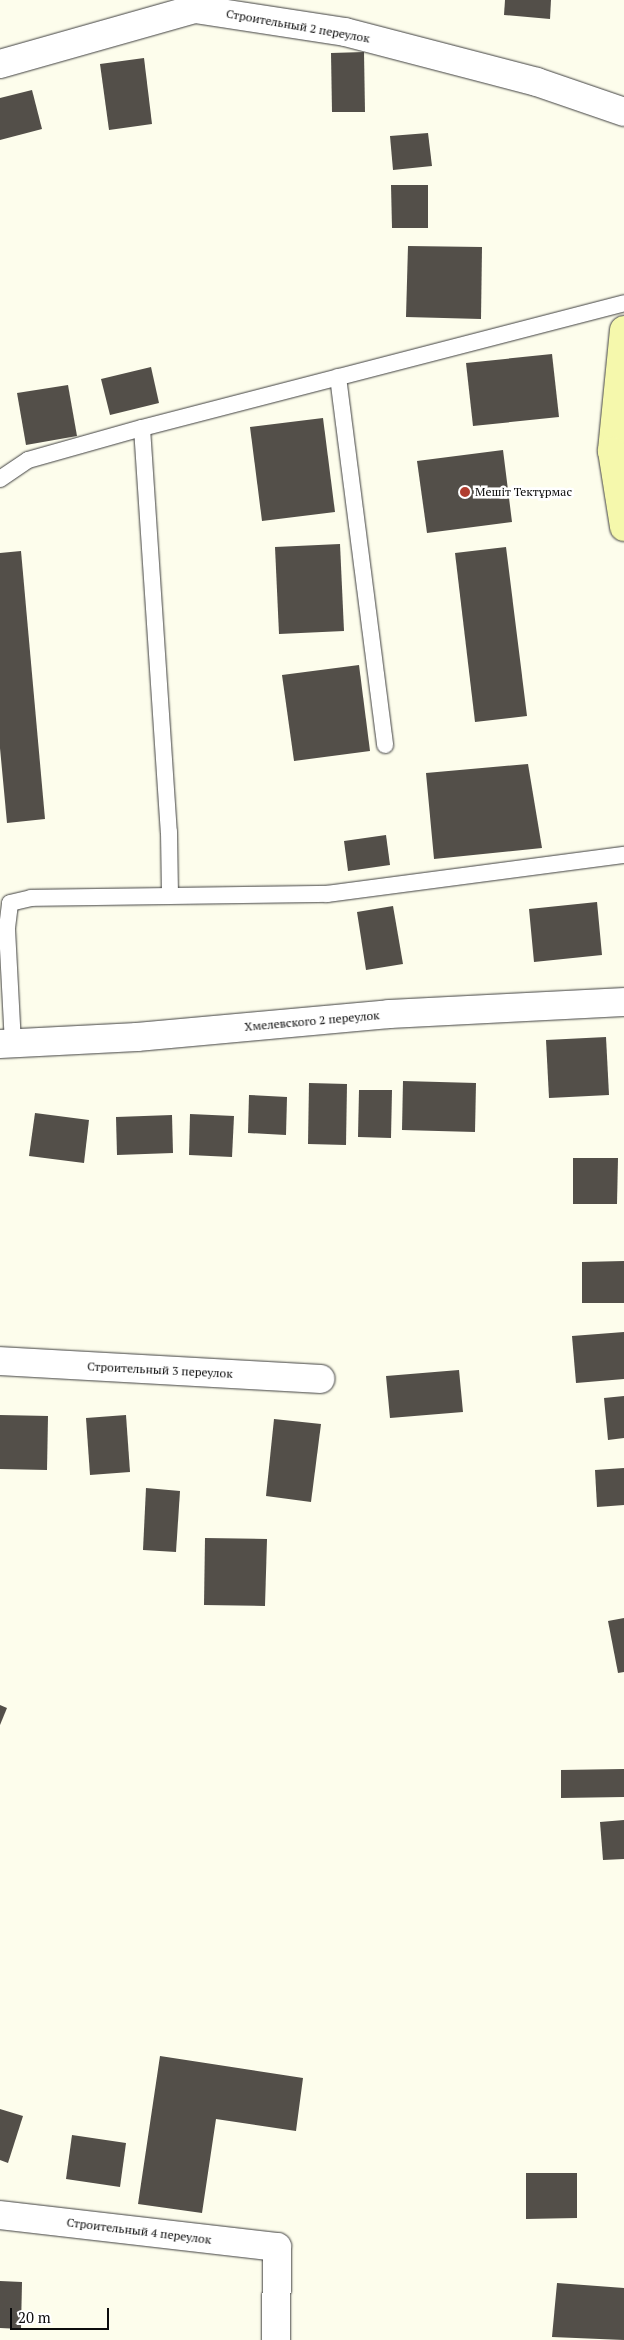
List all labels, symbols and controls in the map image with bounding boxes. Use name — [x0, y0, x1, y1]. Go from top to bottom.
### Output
street label: Строительный 2 переулок — [225, 6, 371, 46]
place label: Мешіт Тектұрмас — [475, 485, 572, 499]
marker: Мешіт Тектұрмас — [459, 486, 471, 498]
street label: Хмелевского 2 переулок — [244, 1008, 380, 1034]
street label: Строительный 3 переулок — [87, 1359, 233, 1381]
street label: Строительный 4 переулок — [66, 2215, 212, 2247]
scale bar — [12, 2298, 111, 2330]
text: 20 m — [18, 2307, 51, 2327]

